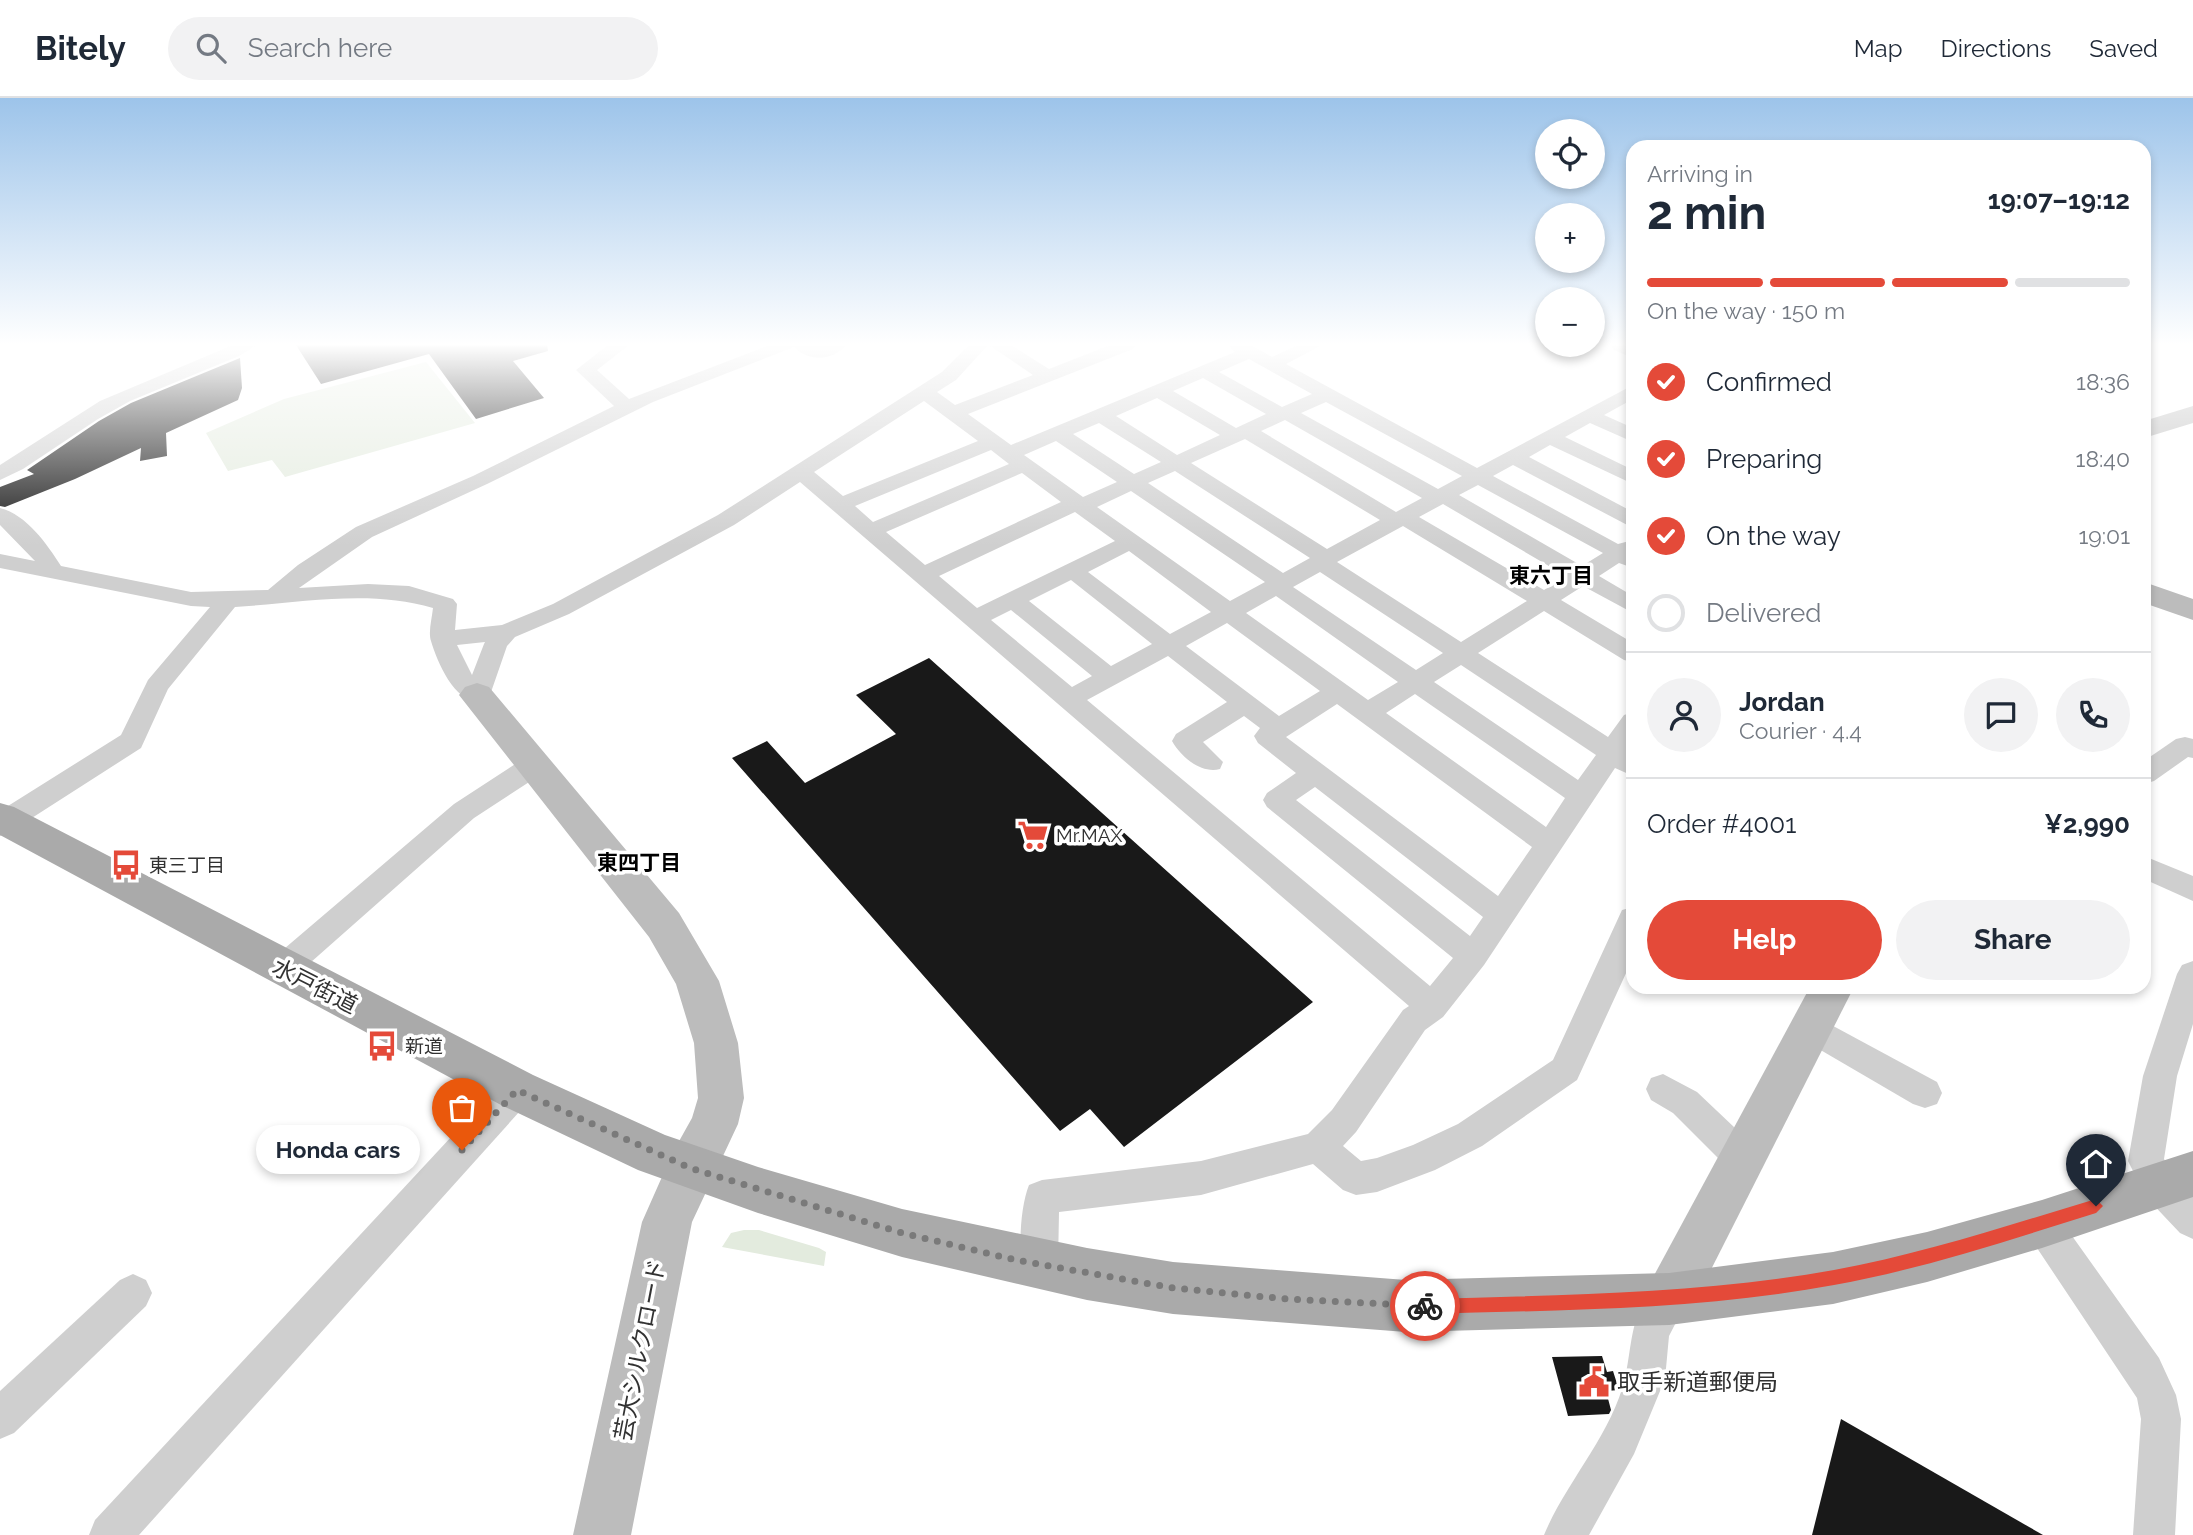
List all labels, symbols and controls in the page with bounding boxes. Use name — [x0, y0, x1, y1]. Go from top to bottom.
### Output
search box — [168, 17, 658, 80]
text: Bitely — [35, 29, 126, 68]
icon: search — [192, 29, 230, 67]
text: Search here — [248, 33, 392, 63]
text: Map — [1854, 34, 1903, 63]
text: Directions — [1941, 34, 2051, 63]
text: Saved — [2089, 34, 2158, 63]
map controls — [1535, 119, 1605, 357]
button: locate — [1535, 119, 1605, 189]
text: Arriving in — [1647, 160, 1753, 187]
text: 19:07–19:12 — [1988, 185, 2130, 215]
text: 2 min — [1647, 186, 1766, 240]
button: + — [1535, 203, 1605, 273]
button: − — [1535, 287, 1605, 357]
text: On the way · 150 m — [1647, 297, 1845, 324]
icon: check — [1647, 363, 1685, 401]
text: Confirmed — [1706, 367, 1832, 397]
text: 18:36 — [2076, 368, 2130, 395]
icon: check — [1647, 440, 1685, 478]
text: Preparing — [1706, 444, 1822, 474]
text: 18:40 — [2076, 445, 2130, 472]
icon: check — [1647, 517, 1685, 555]
text: On the way — [1706, 521, 1841, 551]
text: 19:01 — [2078, 522, 2130, 549]
district label: 東六丁目 — [1509, 563, 1593, 588]
text: Delivered — [1706, 598, 1821, 628]
button: person — [1647, 678, 1721, 752]
button: chat — [1964, 678, 2038, 752]
button: phone — [2056, 678, 2130, 752]
text: Jordan — [1739, 687, 1825, 717]
text: Courier · 4.4 — [1739, 717, 1862, 744]
text: Order #4001 — [1647, 809, 1796, 839]
text: ¥2,990 — [2044, 809, 2130, 839]
supermarket icon: Mr.MAX — [1016, 818, 1050, 852]
place label: Mr.MAX — [1056, 824, 1123, 846]
bus stop icon: 東三丁目 — [109, 848, 143, 882]
district label: 東四丁目 — [597, 850, 681, 875]
place label: 東三丁目 — [149, 854, 225, 876]
button: Help — [1647, 900, 1882, 980]
button: Share — [1896, 900, 2130, 980]
street label: 水戸街道 — [268, 953, 362, 1018]
bus stop icon: 新道 — [365, 1029, 399, 1063]
place label: 新道 — [405, 1035, 443, 1057]
pin — [432, 1078, 492, 1150]
icon: bag — [443, 1089, 481, 1127]
callout: Honda cars — [256, 1126, 420, 1174]
pin — [2066, 1134, 2126, 1206]
text: Honda cars — [276, 1136, 400, 1163]
icon: home — [2077, 1145, 2115, 1183]
street label: 芸大シルクロード — [609, 1257, 670, 1443]
courier — [1390, 1271, 1460, 1341]
icon: bike — [1406, 1287, 1444, 1325]
public building icon: 取手新道郵便局 — [1577, 1365, 1611, 1399]
place label: 取手新道郵便局 — [1617, 1368, 1778, 1395]

